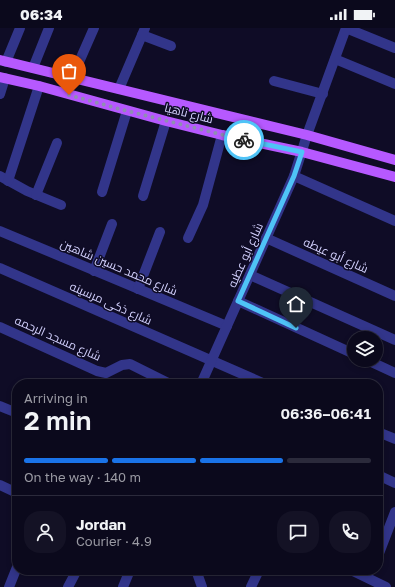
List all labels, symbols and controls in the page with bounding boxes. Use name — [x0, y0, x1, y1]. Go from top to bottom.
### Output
text: 06:34 — [20, 5, 63, 23]
pin — [52, 54, 86, 95]
icon: bag — [58, 60, 80, 82]
street label: شارع ناهيا — [163, 100, 215, 127]
courier — [224, 120, 264, 160]
icon: bike — [233, 129, 255, 151]
street label: شارع أبو عطيه — [224, 220, 267, 290]
street label: شارع أبو عيطه — [301, 234, 371, 277]
street label: شارع محمد حسين شاهين — [58, 236, 180, 299]
street label: شارع ذكى مرسينه — [67, 278, 154, 329]
pin — [279, 287, 313, 328]
icon: home — [285, 293, 307, 315]
street label: شارع مسجد الرحمه — [12, 312, 103, 365]
map controls — [347, 331, 383, 367]
button: layers — [347, 331, 383, 367]
text: Arriving in — [24, 390, 88, 406]
text: 06:36–06:41 — [280, 404, 371, 422]
text: 2 min — [24, 405, 92, 436]
text: On the way · 140 m — [24, 469, 141, 485]
button: person — [24, 511, 66, 553]
button: chat — [277, 511, 319, 553]
button: phone — [329, 511, 371, 553]
text: Jordan — [76, 515, 126, 533]
text: Courier · 4.9 — [76, 533, 152, 549]

